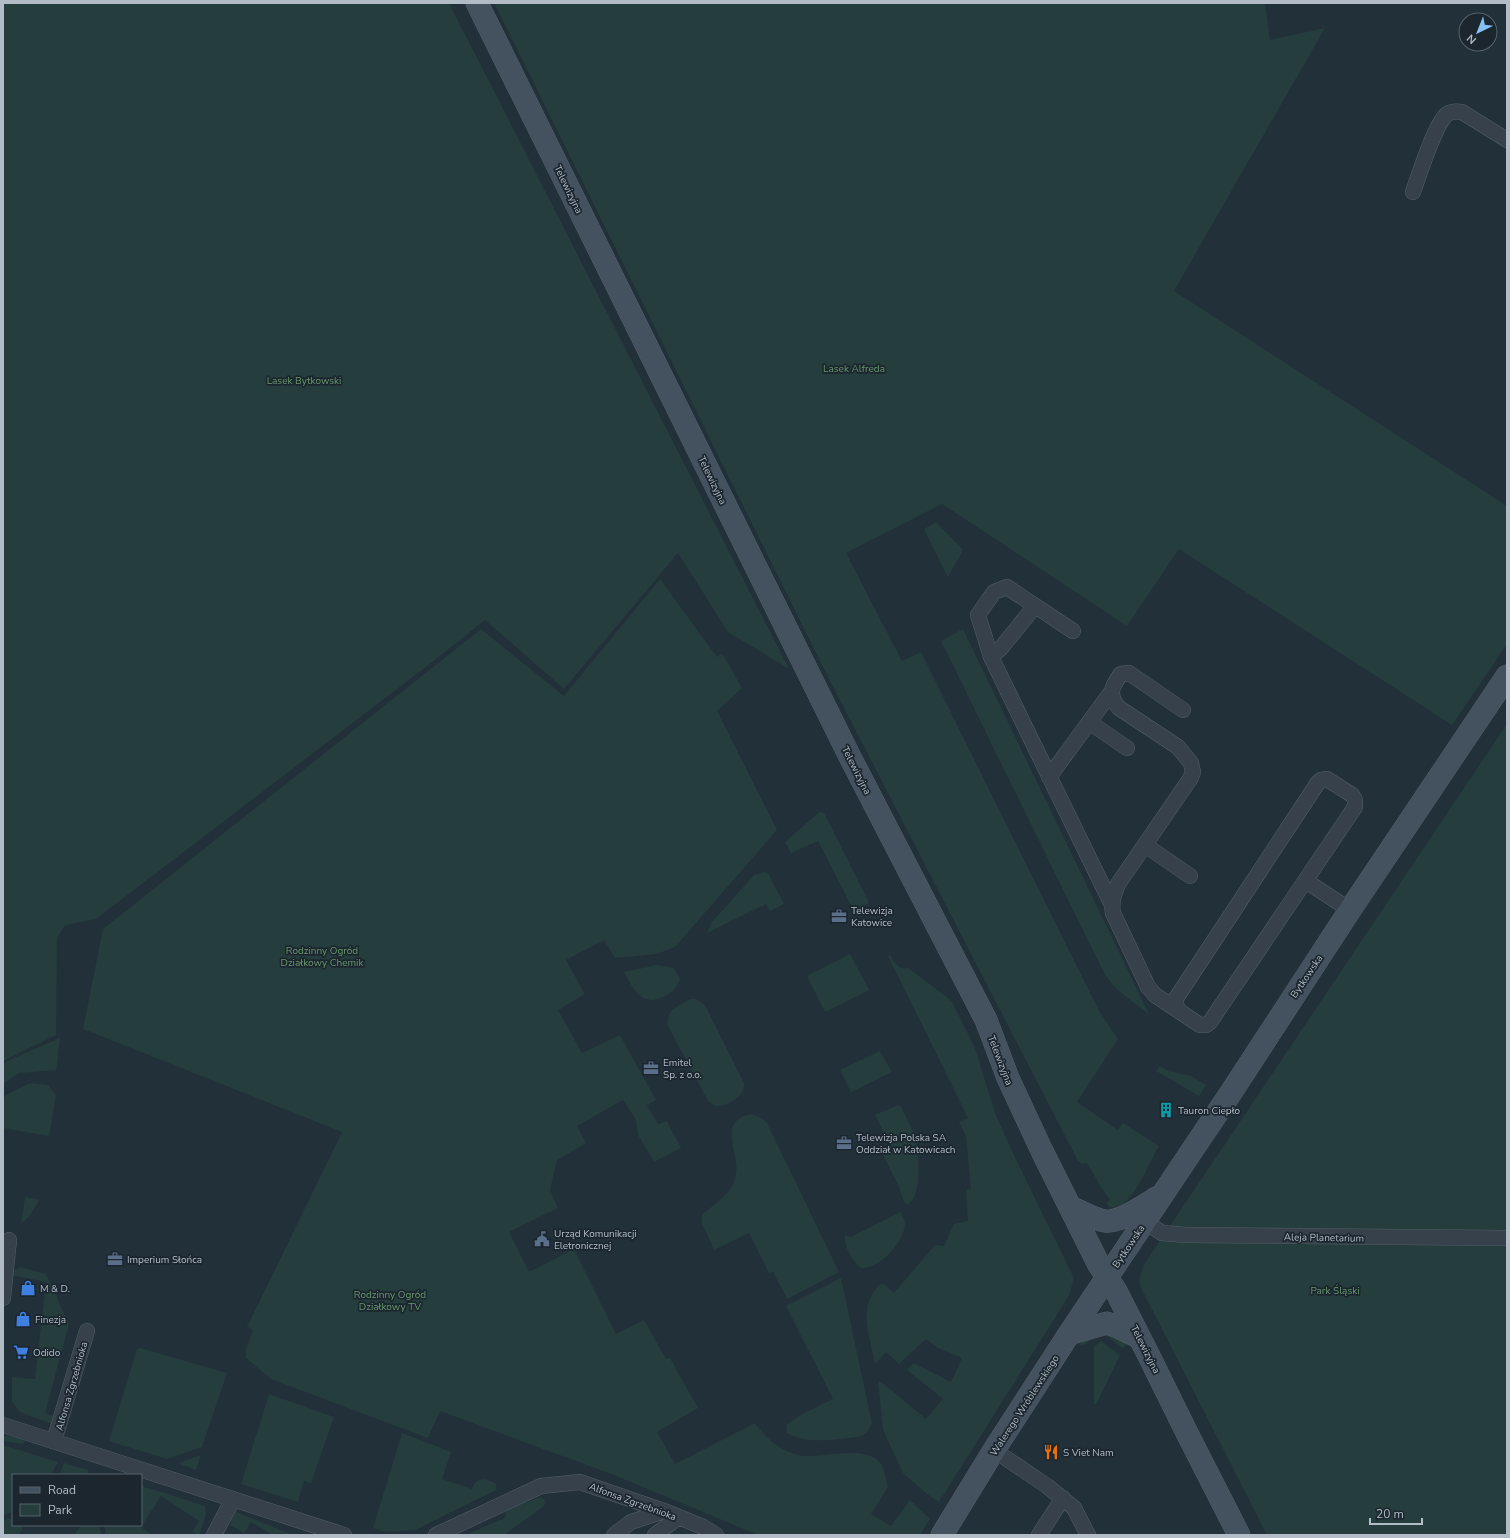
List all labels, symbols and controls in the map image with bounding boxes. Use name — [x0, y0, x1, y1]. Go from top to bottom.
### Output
north arrow — [1458, 12, 1498, 52]
text: N — [1463, 31, 1480, 47]
street label: Telewizyjna — [550, 163, 586, 216]
park label: Lasek Alfreda — [823, 362, 885, 376]
park label: Lasek Bytkowski — [267, 374, 341, 388]
street label: Telewizyjna — [694, 454, 730, 507]
street label: Telewizyjna — [838, 744, 874, 797]
place label: Telewizja Katowice — [851, 904, 893, 930]
office icon: Telewizja Katowice — [830, 907, 848, 925]
park label: Rodzinny Ogród Działkowy Chemik — [281, 944, 364, 970]
street label: Bytkowska — [1287, 952, 1326, 1001]
street label: Telewizyjna — [984, 1033, 1016, 1087]
place label: Emitel Sp. z o.o. — [663, 1056, 702, 1082]
office icon: Emitel Sp. z o.o. — [642, 1059, 660, 1077]
building icon: Tauron Ciepło — [1157, 1101, 1175, 1119]
place label: Tauron Ciepło — [1178, 1104, 1241, 1118]
place label: Telewizja Polska SA Oddział w Katowicach — [856, 1131, 956, 1157]
office icon: Telewizja Polska SA Oddział w Katowicach — [835, 1134, 853, 1152]
street label: Bytkowska — [1109, 1222, 1148, 1271]
place label: Urząd Komunikacji Eletronicznej — [554, 1227, 637, 1253]
public building icon: Urząd Komunikacji Eletronicznej — [533, 1230, 551, 1248]
street label: Aleja Planetarium — [1284, 1230, 1364, 1246]
office icon: Imperium Słońca — [106, 1250, 124, 1268]
place label: Imperium Słońca — [127, 1253, 202, 1267]
shop icon: M & D. — [19, 1279, 37, 1297]
place label: M & D. — [40, 1282, 70, 1296]
park label: Park Śląski — [1310, 1284, 1360, 1298]
park label: Rodzinny Ogród Działkowy TV — [354, 1288, 426, 1314]
shop icon: Finezja — [14, 1310, 32, 1328]
place label: Finezja — [35, 1313, 66, 1327]
street label: Telewizyjna — [1127, 1323, 1163, 1376]
street label: Alfonsa Zgrzebnioka — [53, 1340, 91, 1432]
supermarket icon: Odido — [12, 1343, 30, 1361]
place label: Odido — [33, 1346, 61, 1360]
street label: Walerego Wróblewskiego — [987, 1352, 1063, 1459]
restaurant icon: S Viet Nam — [1042, 1443, 1060, 1461]
place label: S Viet Nam — [1063, 1446, 1114, 1460]
legend — [12, 1474, 142, 1526]
street label: Alfonsa Zgrzebnioka — [587, 1480, 678, 1524]
text: Road — [48, 1482, 76, 1498]
scale bar — [1370, 1500, 1422, 1526]
text: Park — [48, 1502, 73, 1518]
text: 20 m — [1376, 1506, 1404, 1522]

